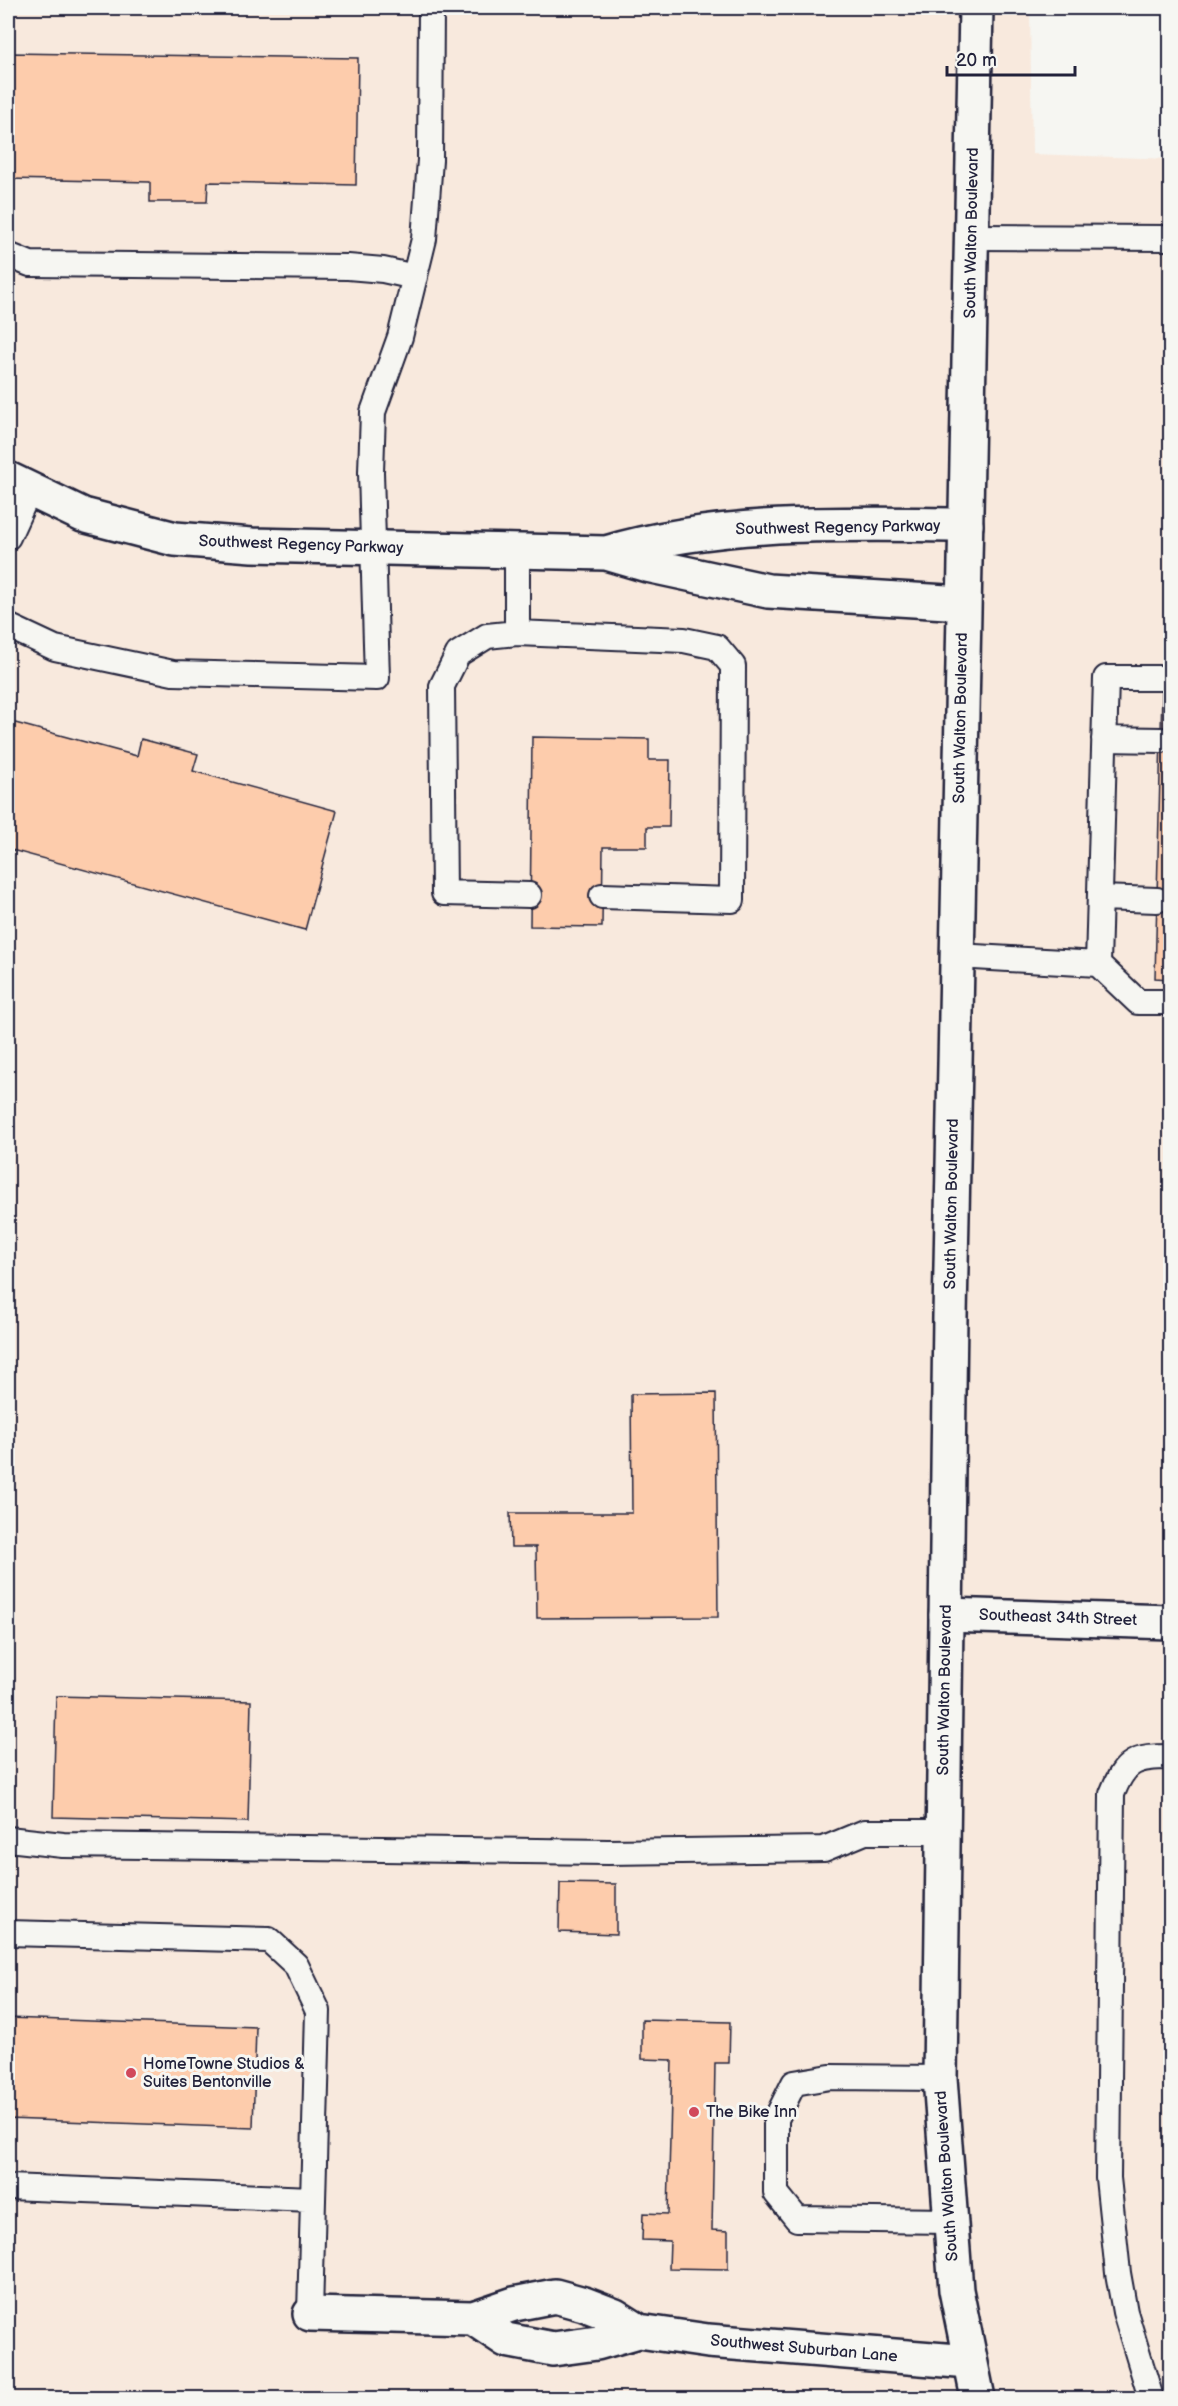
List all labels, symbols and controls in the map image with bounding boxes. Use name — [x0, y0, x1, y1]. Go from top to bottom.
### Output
scale bar — [947, 39, 1074, 77]
text: 20 m — [956, 50, 997, 71]
street label: South Walton Boulevard — [961, 147, 983, 319]
street label: Southwest Regency Parkway — [735, 517, 941, 539]
street label: Southwest Regency Parkway — [198, 532, 405, 558]
street label: South Walton Boulevard — [950, 632, 972, 804]
street label: South Walton Boulevard — [941, 1118, 963, 1290]
street label: South Walton Boulevard — [934, 1604, 956, 1776]
street label: Southeast 34th Street — [979, 1606, 1138, 1630]
place label: HomeTowne Studios & Suites Bentonville — [143, 2055, 305, 2092]
marker: HomeTowne Studios & Suites Bentonville — [124, 2066, 138, 2080]
street label: South Walton Boulevard — [932, 2090, 962, 2262]
place label: The Bike Inn — [706, 2103, 797, 2122]
marker: The Bike Inn — [687, 2105, 701, 2119]
street label: Southwest Suburban Lane — [710, 2331, 899, 2367]

